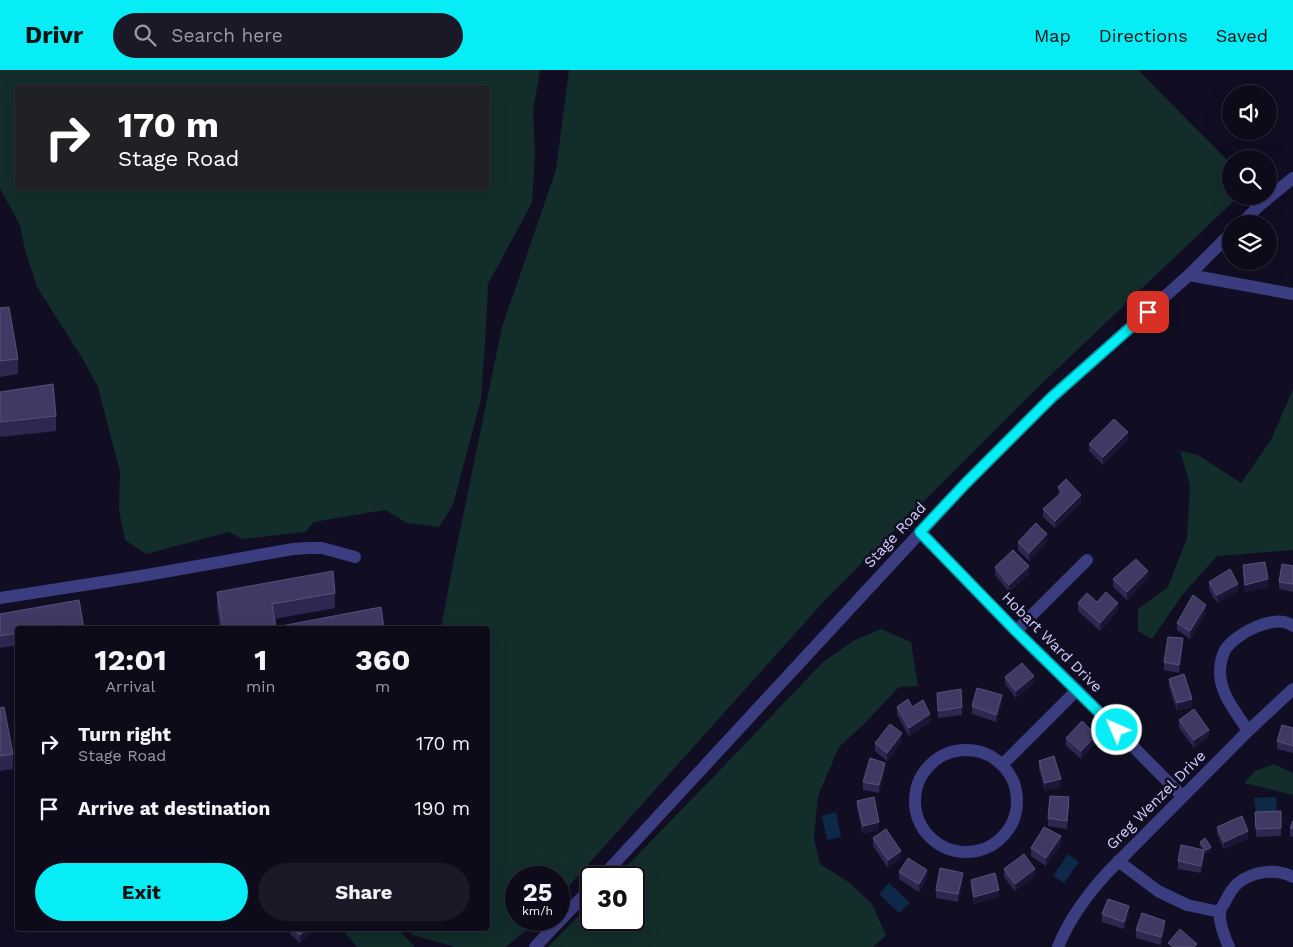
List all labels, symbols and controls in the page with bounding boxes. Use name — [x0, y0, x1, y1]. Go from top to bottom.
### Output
search box — [113, 13, 463, 58]
text: Drivr — [25, 21, 83, 49]
icon: search — [131, 21, 159, 49]
text: Search here — [171, 24, 283, 47]
text: Map — [1034, 25, 1071, 46]
text: Directions — [1099, 25, 1188, 46]
text: Saved — [1216, 25, 1268, 46]
map controls — [1222, 85, 1277, 270]
button: sound — [1222, 85, 1277, 140]
text: 170 m — [118, 104, 219, 146]
icon: right — [35, 105, 100, 170]
text: Stage Road — [118, 146, 239, 171]
button: search — [1222, 150, 1277, 205]
button: layers — [1222, 215, 1277, 270]
pin — [1127, 291, 1169, 333]
icon: arrive — [1134, 298, 1162, 326]
street label: Stage Road — [860, 499, 930, 571]
street label: Hobart Ward Drive — [998, 588, 1106, 696]
text: 12:01 — [94, 642, 167, 677]
text: 1 — [254, 642, 267, 677]
text: 360 — [355, 642, 411, 677]
text: Arrival — [106, 677, 155, 696]
text: min — [246, 677, 275, 696]
text: m — [375, 677, 390, 696]
position arrow — [1090, 703, 1142, 755]
text: Turn right — [78, 723, 171, 746]
icon: right — [35, 730, 63, 758]
text: 170 m — [416, 732, 470, 755]
text: Stage Road — [78, 746, 166, 765]
street label: Greg Wenzel Drive — [1103, 747, 1209, 853]
icon: arrive — [35, 795, 63, 823]
text: Arrive at destination — [78, 797, 270, 820]
text: 190 m — [414, 797, 470, 820]
button: Exit — [35, 863, 248, 921]
button: Share — [258, 863, 470, 921]
speed limit sign: 30 — [580, 866, 645, 931]
text: 25 — [523, 878, 552, 907]
text: km/h — [522, 904, 553, 918]

